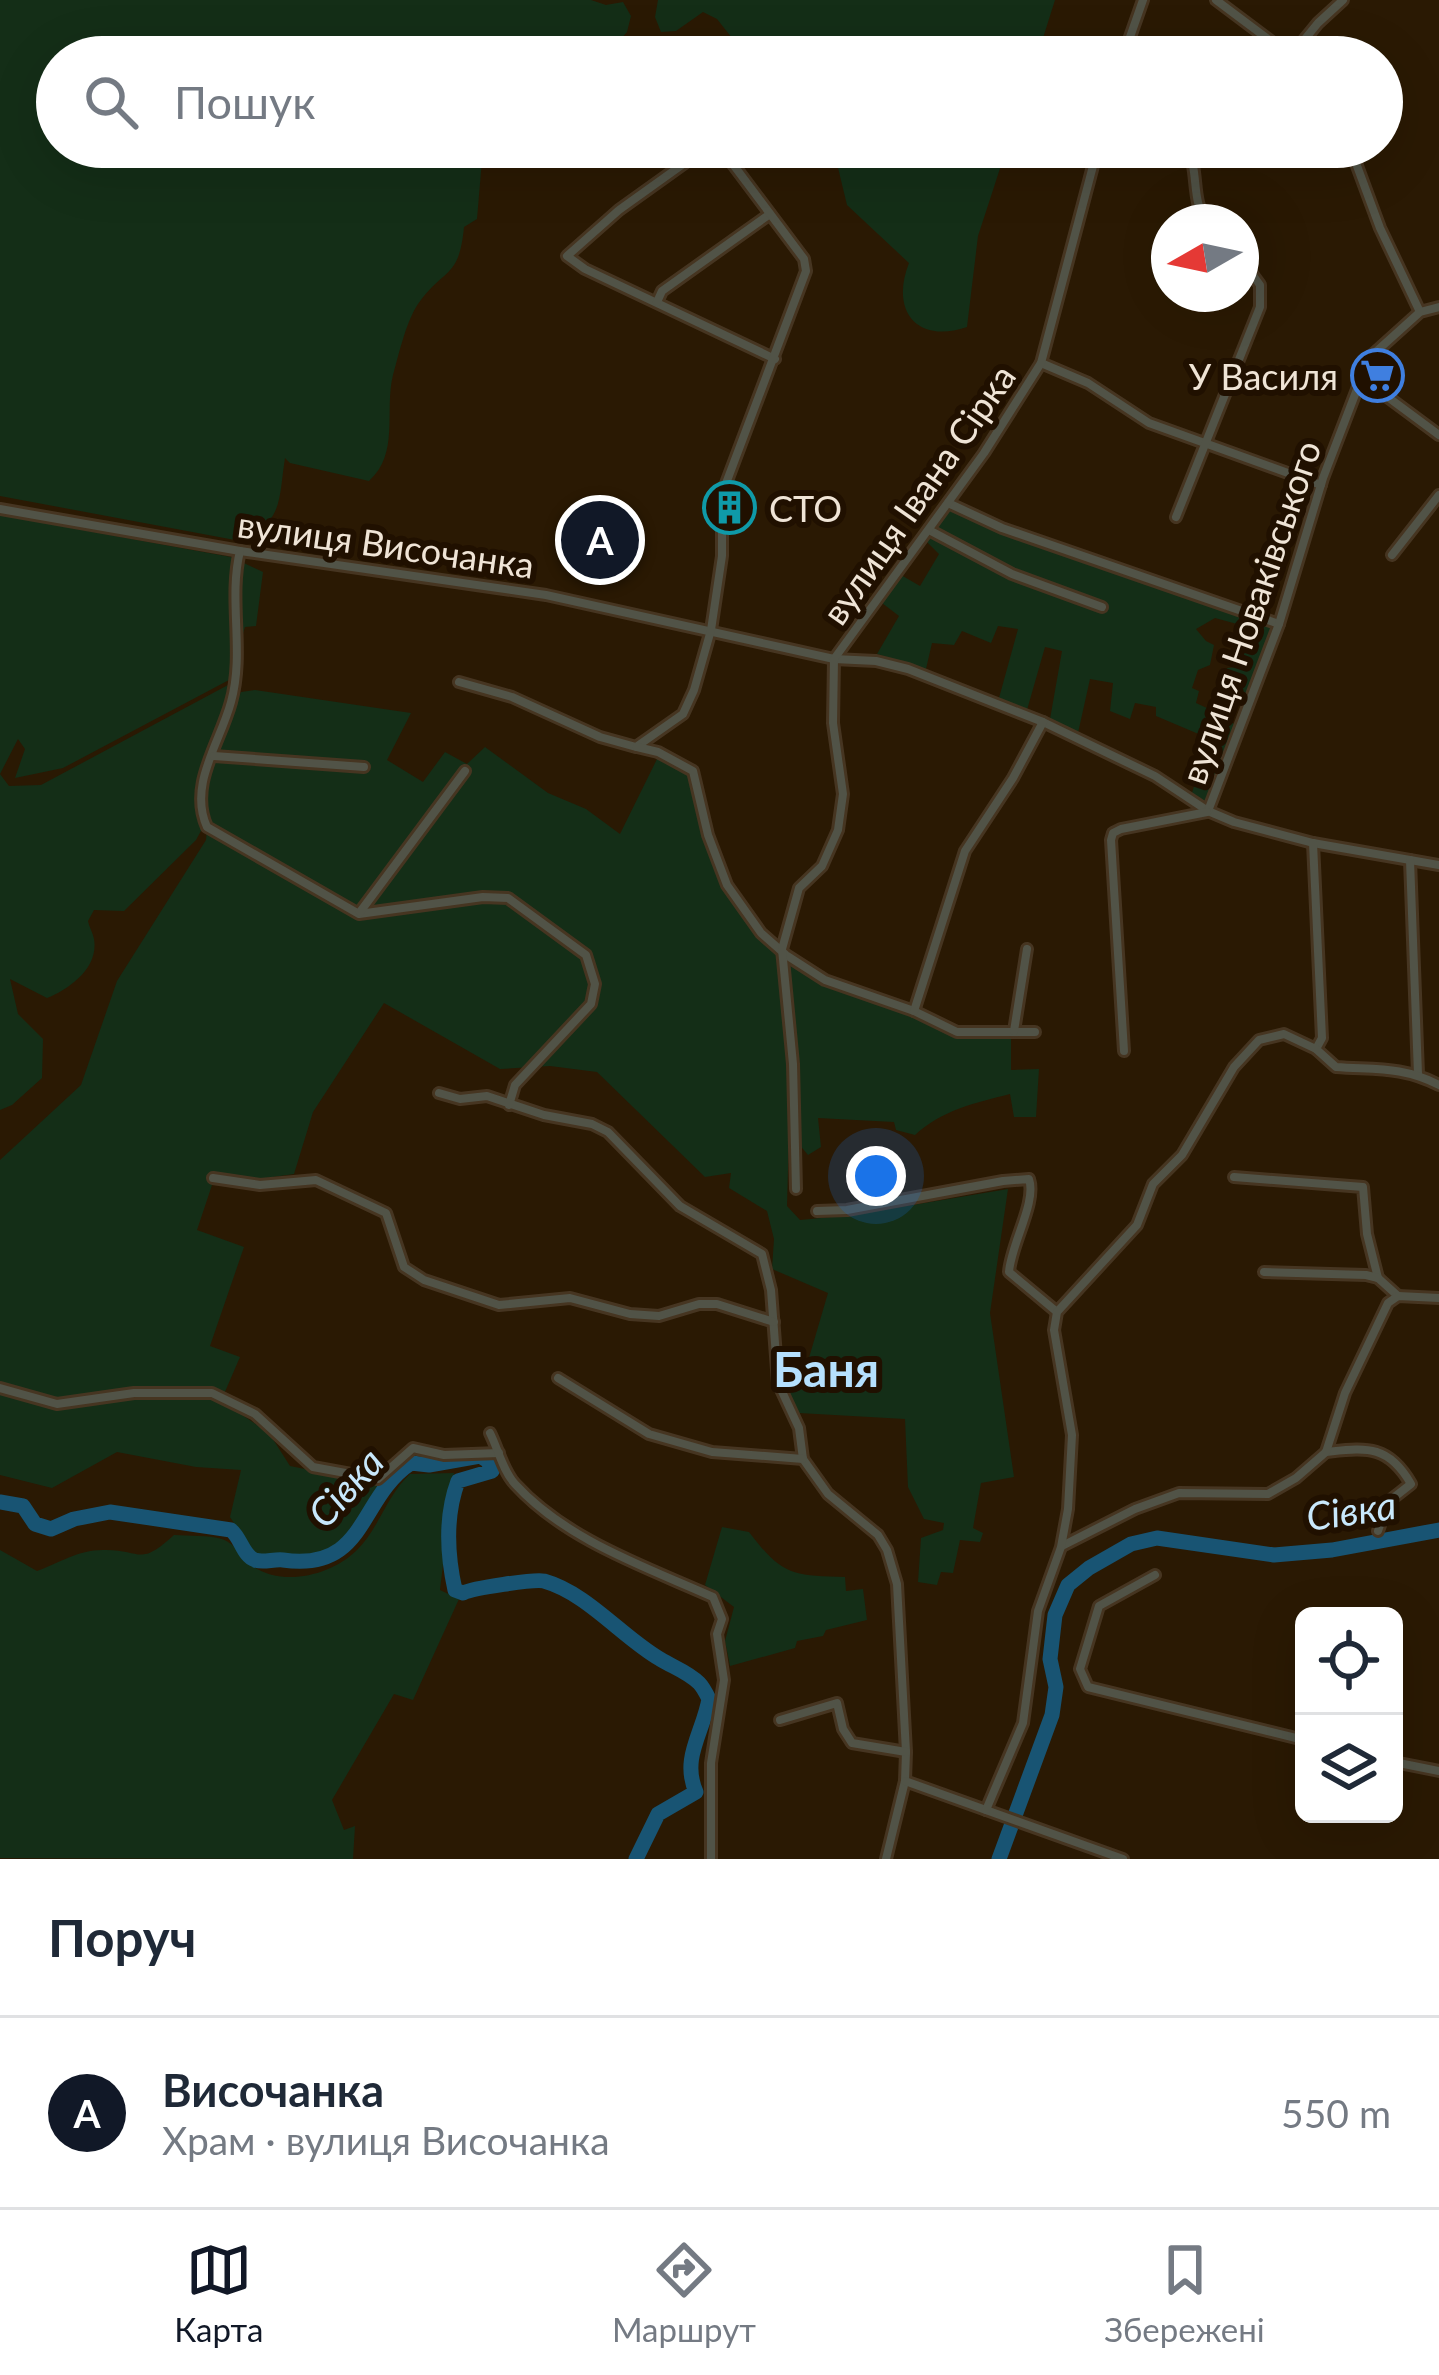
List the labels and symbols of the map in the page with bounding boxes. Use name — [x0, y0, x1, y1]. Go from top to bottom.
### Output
north arrow — [1151, 204, 1259, 312]
supermarket icon: У Василя — [1349, 348, 1405, 404]
place label: У Василя — [1189, 354, 1338, 398]
street label: вулиця Івана Сірка — [812, 356, 1024, 632]
street label: вулиця Новаківського — [1171, 435, 1329, 789]
building icon: СТО — [702, 480, 758, 536]
place label: СТО — [769, 486, 842, 530]
pin: A — [561, 495, 639, 585]
street label: вулиця Височанка — [235, 501, 537, 587]
your location — [846, 1146, 906, 1206]
district label: Баня — [773, 1340, 879, 1397]
water label: Сівка — [298, 1438, 392, 1536]
water label: Сівка — [1303, 1481, 1399, 1539]

